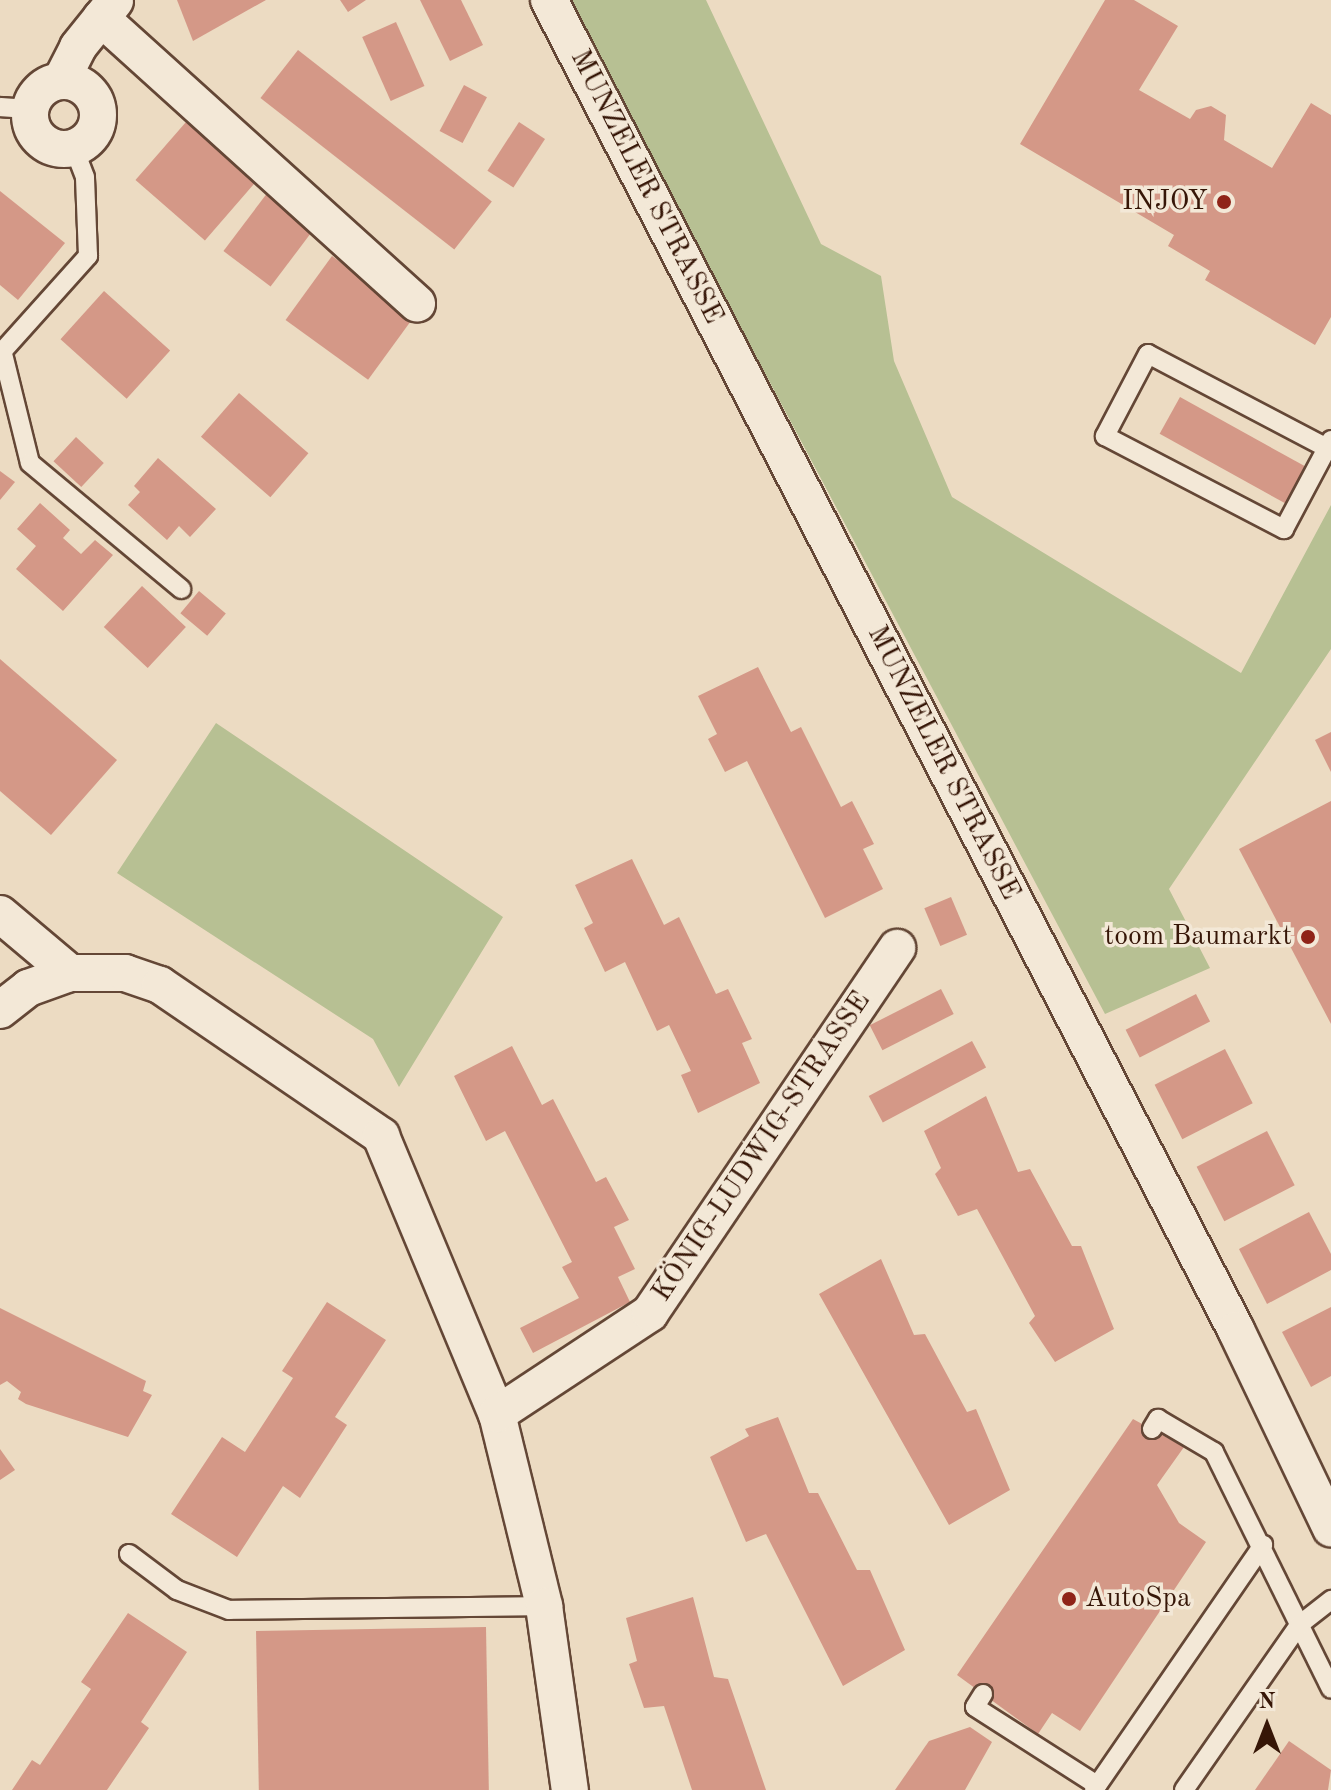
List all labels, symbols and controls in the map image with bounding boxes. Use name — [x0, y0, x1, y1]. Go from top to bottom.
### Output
street label: MUNZELER STRASSE — [562, 44, 730, 330]
place label: INJOY — [1122, 185, 1208, 219]
marker: INJOY — [1215, 193, 1233, 211]
street label: MUNZELER STRASSE — [859, 620, 1027, 906]
place label: toom Baumarkt — [1104, 920, 1292, 954]
marker: toom Baumarkt — [1299, 928, 1317, 946]
street label: KÖNIG-LUDWIG-STRASSE — [646, 986, 878, 1308]
place label: AutoSpa — [1085, 1582, 1191, 1616]
marker: AutoSpa — [1060, 1590, 1078, 1608]
north arrow — [1227, 1686, 1307, 1766]
text: N — [1259, 1691, 1275, 1713]

